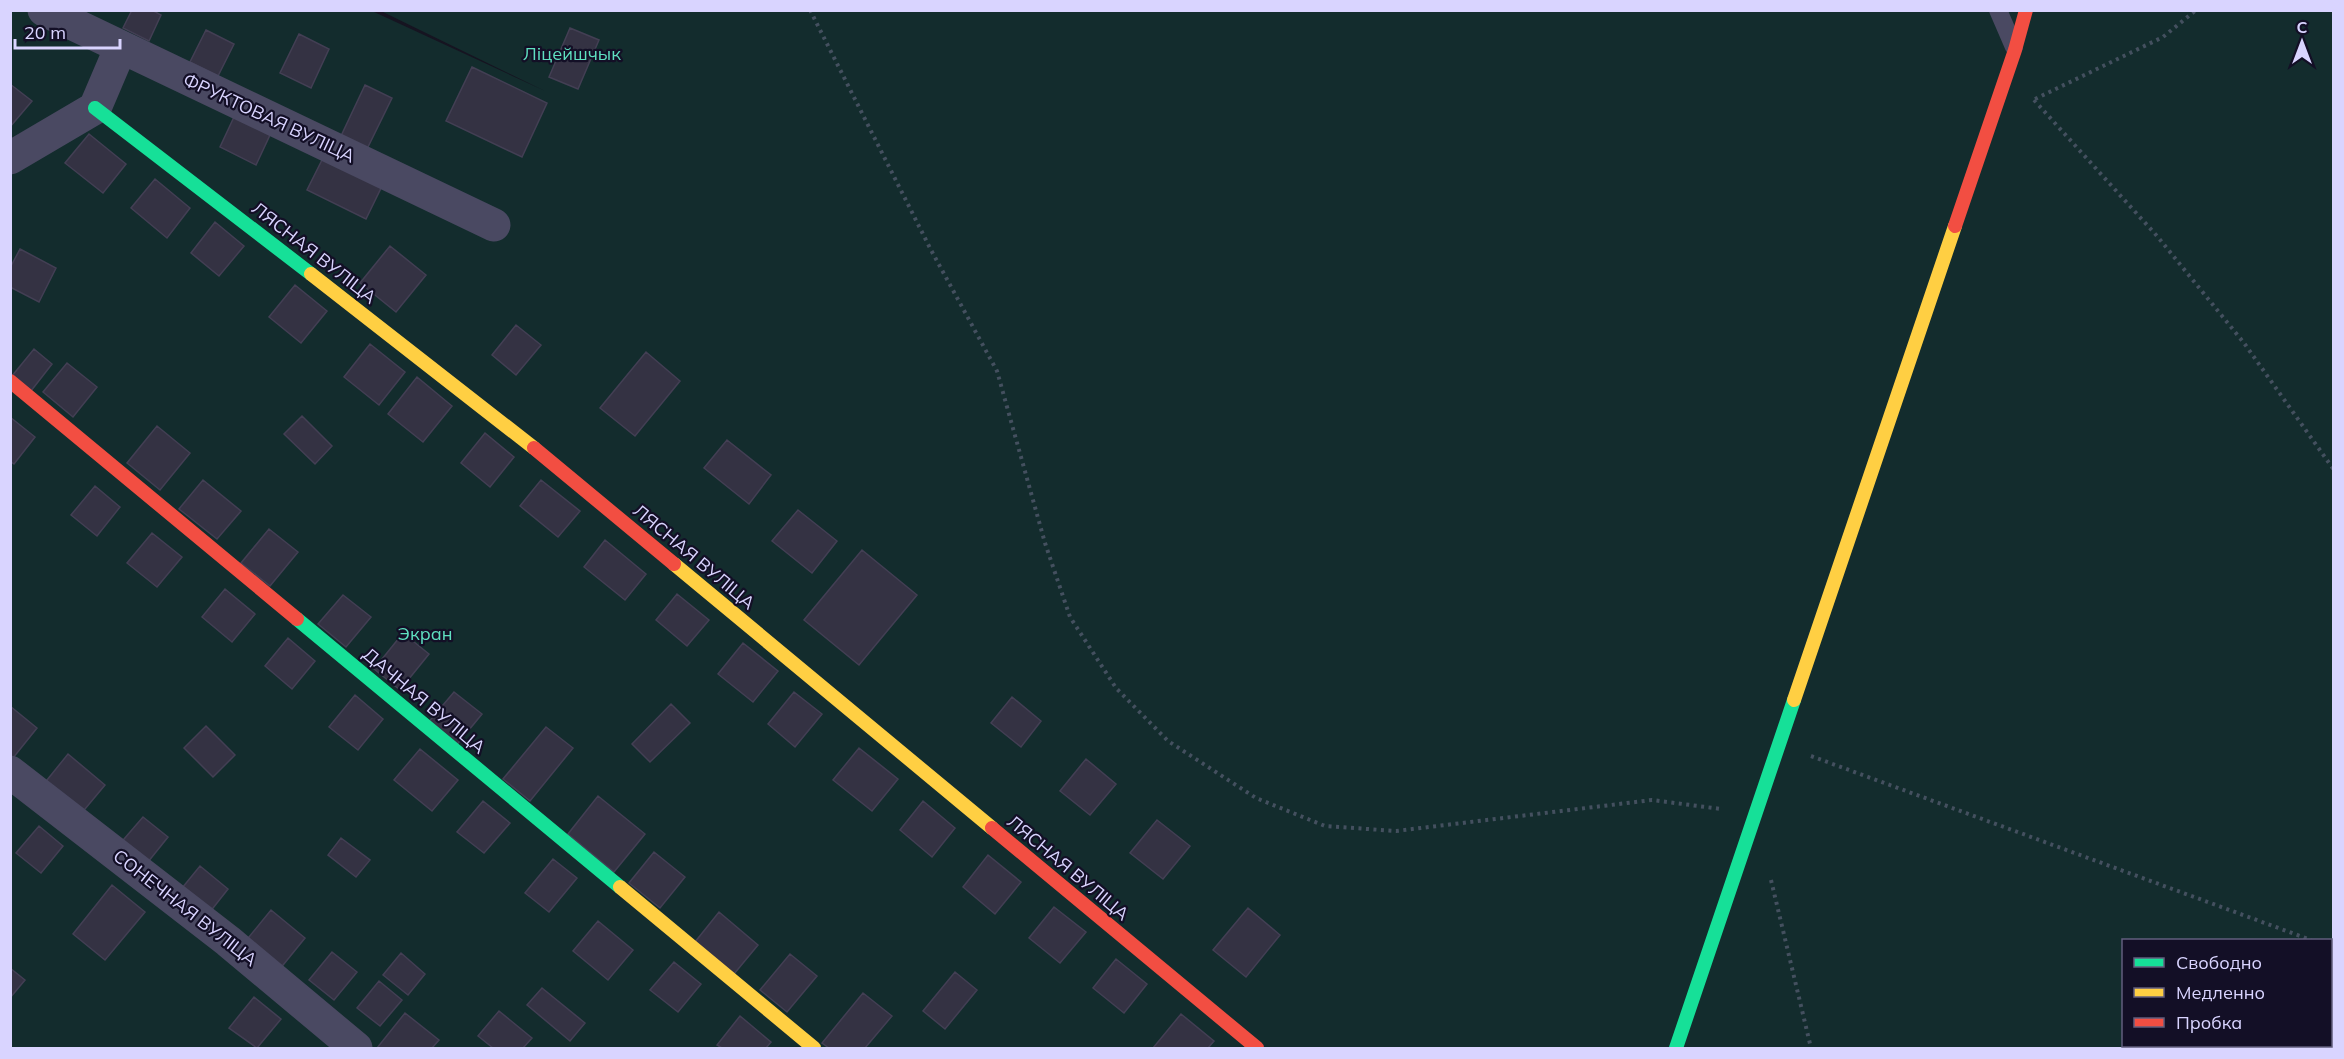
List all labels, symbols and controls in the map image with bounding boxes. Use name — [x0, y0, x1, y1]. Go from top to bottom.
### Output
scale bar — [15, 12, 120, 50]
north arrow — [2272, 12, 2332, 72]
text: С — [2297, 17, 2308, 37]
text: 20 m — [24, 21, 66, 44]
park label: Ліцейшчык — [523, 42, 621, 65]
street label: ФРУКТОВАЯ ВУЛІЦА — [180, 68, 359, 168]
street label: ЛЯСНАЯ ВУЛІЦА — [247, 197, 381, 309]
street label: ЛЯСНАЯ ВУЛІЦА — [629, 499, 760, 614]
park label: Экран — [398, 622, 452, 645]
street label: ДАЧНАЯ ВУЛІЦА — [358, 643, 490, 759]
street label: ЛЯСНАЯ ВУЛІЦА — [1003, 810, 1134, 925]
street label: СОНЕЧНАЯ ВУЛІЦА — [109, 844, 262, 971]
legend — [2122, 939, 2332, 1047]
text: Свободно — [2176, 951, 2262, 974]
text: Медленно — [2176, 981, 2265, 1004]
text: Пробка — [2176, 1011, 2242, 1034]

